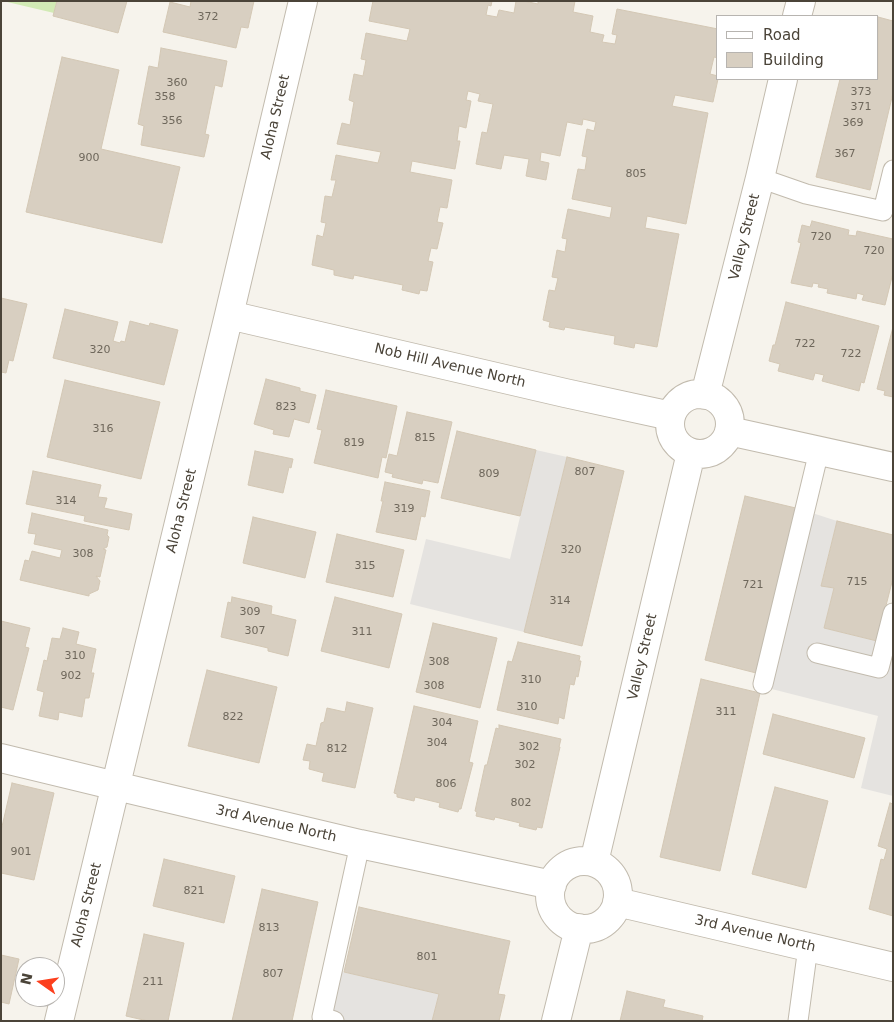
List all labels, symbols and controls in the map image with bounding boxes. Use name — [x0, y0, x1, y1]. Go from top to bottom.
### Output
house number: 372 — [198, 10, 218, 24]
legend — [716, 15, 879, 80]
text: Road — [763, 26, 801, 44]
text: Building — [763, 51, 824, 69]
street label: Aloha Street — [258, 73, 294, 161]
house number: 360 — [167, 76, 187, 90]
house number: 373 — [851, 85, 871, 99]
house number: 358 — [155, 90, 175, 104]
house number: 371 — [851, 100, 871, 114]
house number: 356 — [162, 114, 182, 128]
house number: 369 — [843, 116, 863, 130]
house number: 367 — [835, 147, 855, 161]
house number: 900 — [79, 151, 99, 165]
house number: 805 — [626, 167, 646, 181]
street label: Valley Street — [726, 192, 764, 282]
house number: 720 — [811, 230, 831, 244]
house number: 720 — [864, 244, 884, 258]
house number: 722 — [795, 337, 815, 351]
street label: Nob Hill Avenue North — [373, 340, 527, 392]
house number: 320 — [90, 343, 110, 357]
house number: 722 — [841, 347, 861, 361]
house number: 823 — [276, 400, 296, 414]
house number: 316 — [93, 422, 113, 436]
house number: 815 — [415, 431, 435, 445]
house number: 819 — [344, 436, 364, 450]
house number: 807 — [575, 465, 595, 479]
street label: Aloha Street — [163, 467, 201, 555]
house number: 809 — [479, 467, 499, 481]
house number: 314 — [56, 494, 76, 508]
house number: 319 — [394, 502, 414, 516]
house number: 320 — [561, 543, 581, 557]
house number: 308 — [73, 547, 93, 561]
house number: 315 — [355, 559, 375, 573]
house number: 715 — [847, 575, 867, 589]
house number: 721 — [743, 578, 763, 592]
house number: 314 — [550, 594, 570, 608]
house number: 309 — [240, 605, 260, 619]
street label: Valley Street — [625, 612, 661, 702]
house number: 307 — [245, 624, 265, 638]
house number: 311 — [352, 625, 372, 639]
house number: 310 — [65, 649, 85, 663]
house number: 308 — [429, 655, 449, 669]
house number: 902 — [61, 669, 81, 683]
house number: 310 — [521, 673, 541, 687]
house number: 308 — [424, 679, 444, 693]
house number: 310 — [517, 700, 537, 714]
house number: 311 — [716, 705, 736, 719]
house number: 822 — [223, 710, 243, 724]
house number: 304 — [432, 716, 452, 730]
house number: 304 — [427, 736, 447, 750]
house number: 302 — [519, 740, 539, 754]
house number: 812 — [327, 742, 347, 756]
house number: 302 — [515, 758, 535, 772]
house number: 806 — [436, 777, 456, 791]
house number: 802 — [511, 796, 531, 810]
street label: 3rd Avenue North — [214, 802, 338, 846]
house number: 901 — [11, 845, 31, 859]
street label: Aloha Street — [68, 861, 106, 949]
house number: 821 — [184, 884, 204, 898]
street label: 3rd Avenue North — [693, 912, 817, 956]
house number: 813 — [259, 921, 279, 935]
house number: 801 — [417, 950, 437, 964]
north arrow — [15, 957, 65, 1007]
house number: 807 — [263, 967, 283, 981]
text: N — [17, 971, 35, 986]
house number: 211 — [143, 975, 163, 989]

